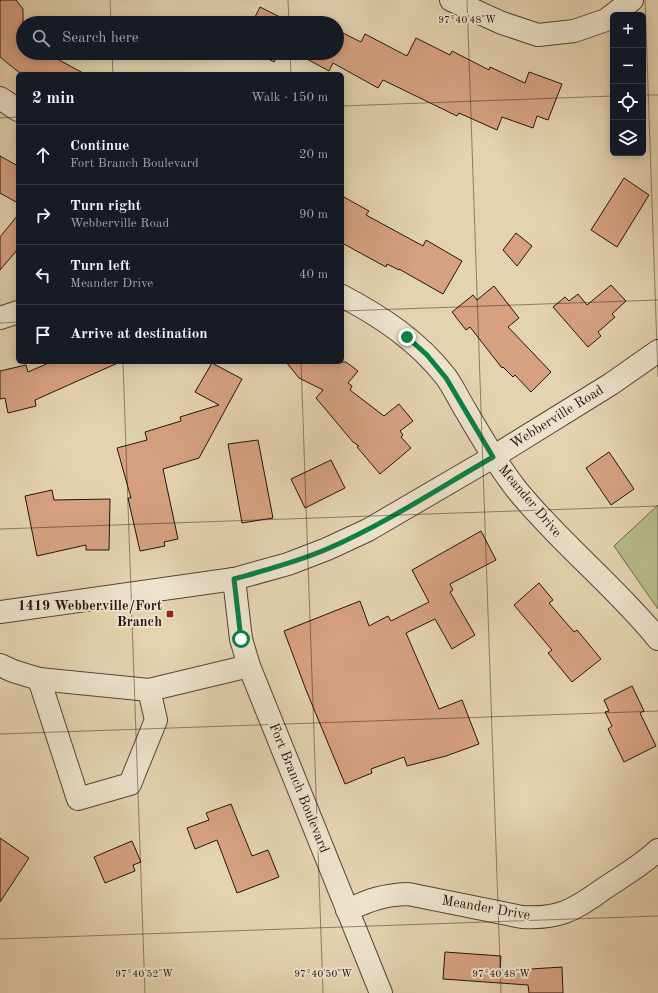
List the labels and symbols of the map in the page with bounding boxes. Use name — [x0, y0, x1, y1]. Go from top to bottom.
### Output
text: 97°40'48"W — [438, 15, 496, 25]
route end — [398, 328, 416, 346]
street label: Webberville Road — [508, 383, 606, 451]
street label: Meander Drive — [496, 462, 564, 540]
place label: 1419 Webberville/Fort Branch — [18, 599, 162, 629]
marker: 1419 Webberville/Fort Branch — [165, 609, 175, 619]
route start — [232, 630, 250, 648]
street label: Fort Branch Boulevard — [267, 721, 331, 855]
street label: Meander Drive — [441, 893, 531, 923]
text: 97°40'52"W — [115, 969, 173, 979]
text: 97°40'50"W — [294, 969, 352, 979]
text: 97°40'48"W — [472, 969, 530, 979]

